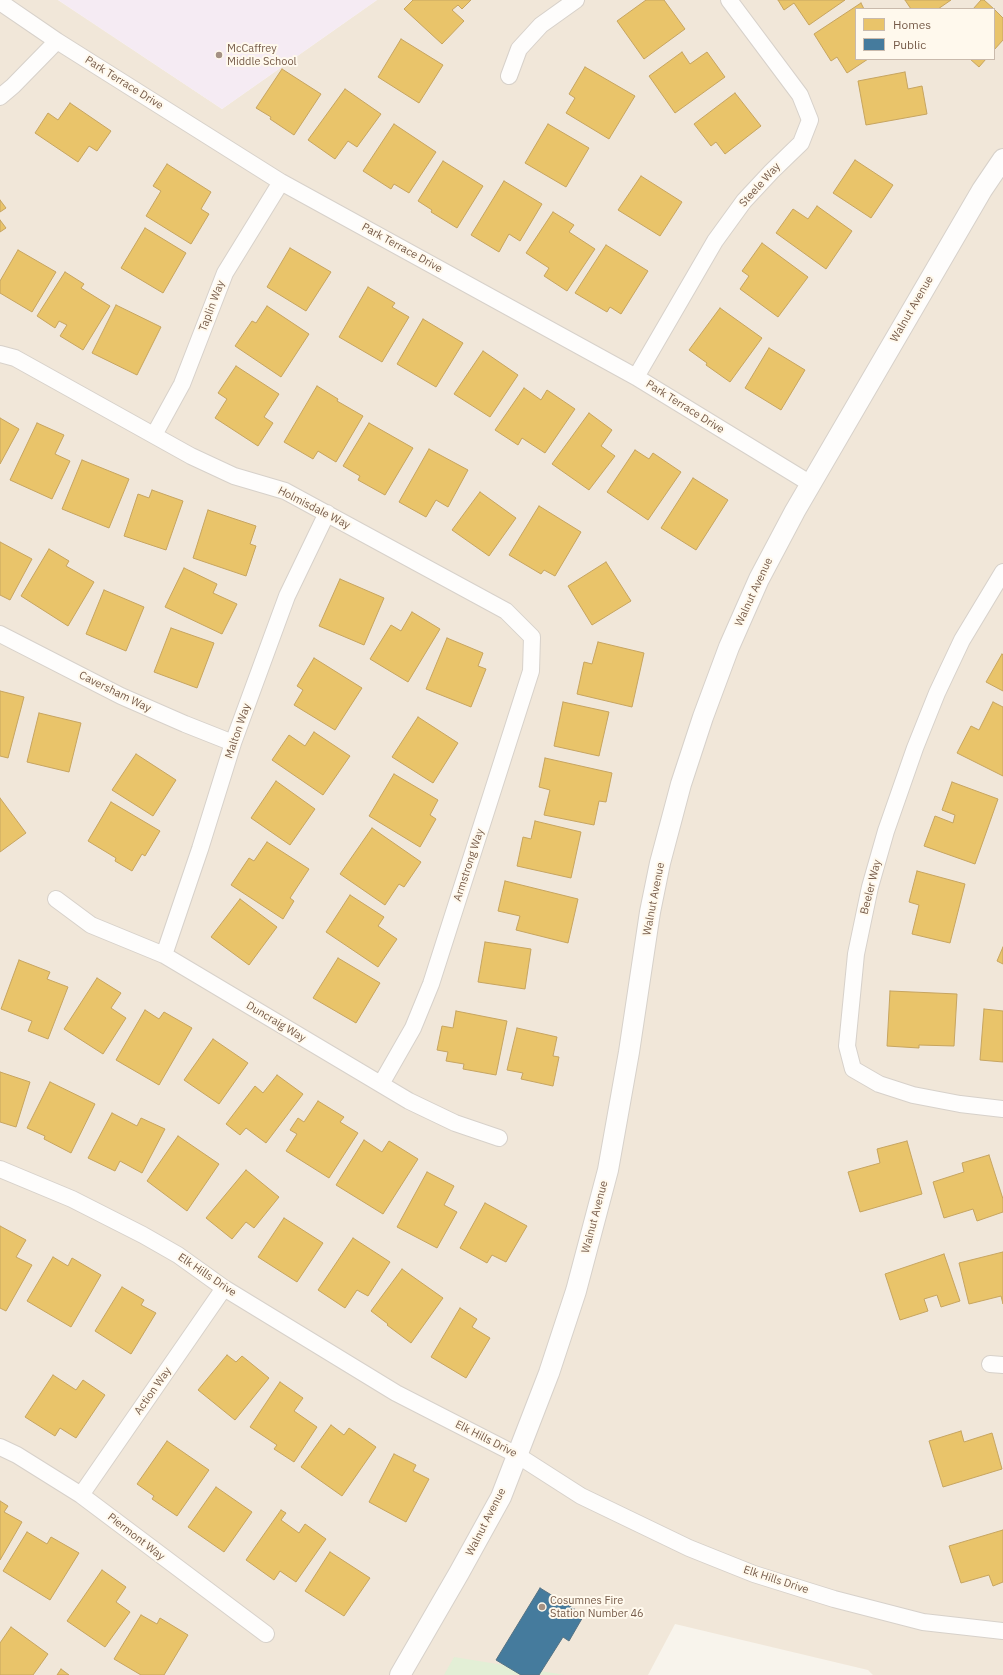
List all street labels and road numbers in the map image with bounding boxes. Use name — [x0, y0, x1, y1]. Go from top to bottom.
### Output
street label: Park Terrace Drive — [82, 54, 166, 112]
street label: Steele Way — [737, 160, 783, 210]
street label: Park Terrace Drive — [359, 220, 445, 276]
street label: Walnut Avenue — [888, 274, 936, 344]
street label: Taplin Way — [196, 279, 228, 333]
street label: Park Terrace Drive — [643, 378, 727, 436]
street label: Holmisdale Way — [276, 484, 352, 532]
street label: Walnut Avenue — [732, 556, 776, 628]
street label: Caversham Way — [77, 669, 153, 715]
street label: Malton Way — [222, 702, 254, 760]
street label: Armstrong Way — [451, 827, 487, 903]
street label: Beeler Way — [858, 858, 884, 916]
street label: Walnut Avenue — [640, 861, 668, 937]
street label: Duncraig Way — [244, 999, 308, 1045]
street label: Walnut Avenue — [579, 1179, 611, 1255]
street label: Elk Hills Drive — [175, 1251, 239, 1299]
street label: Action Way — [132, 1365, 174, 1417]
street label: Elk Hills Drive — [453, 1418, 519, 1460]
street label: Walnut Avenue — [463, 1486, 509, 1558]
street label: Piermont Way — [105, 1511, 167, 1563]
street label: Elk Hills Drive — [742, 1563, 810, 1597]

